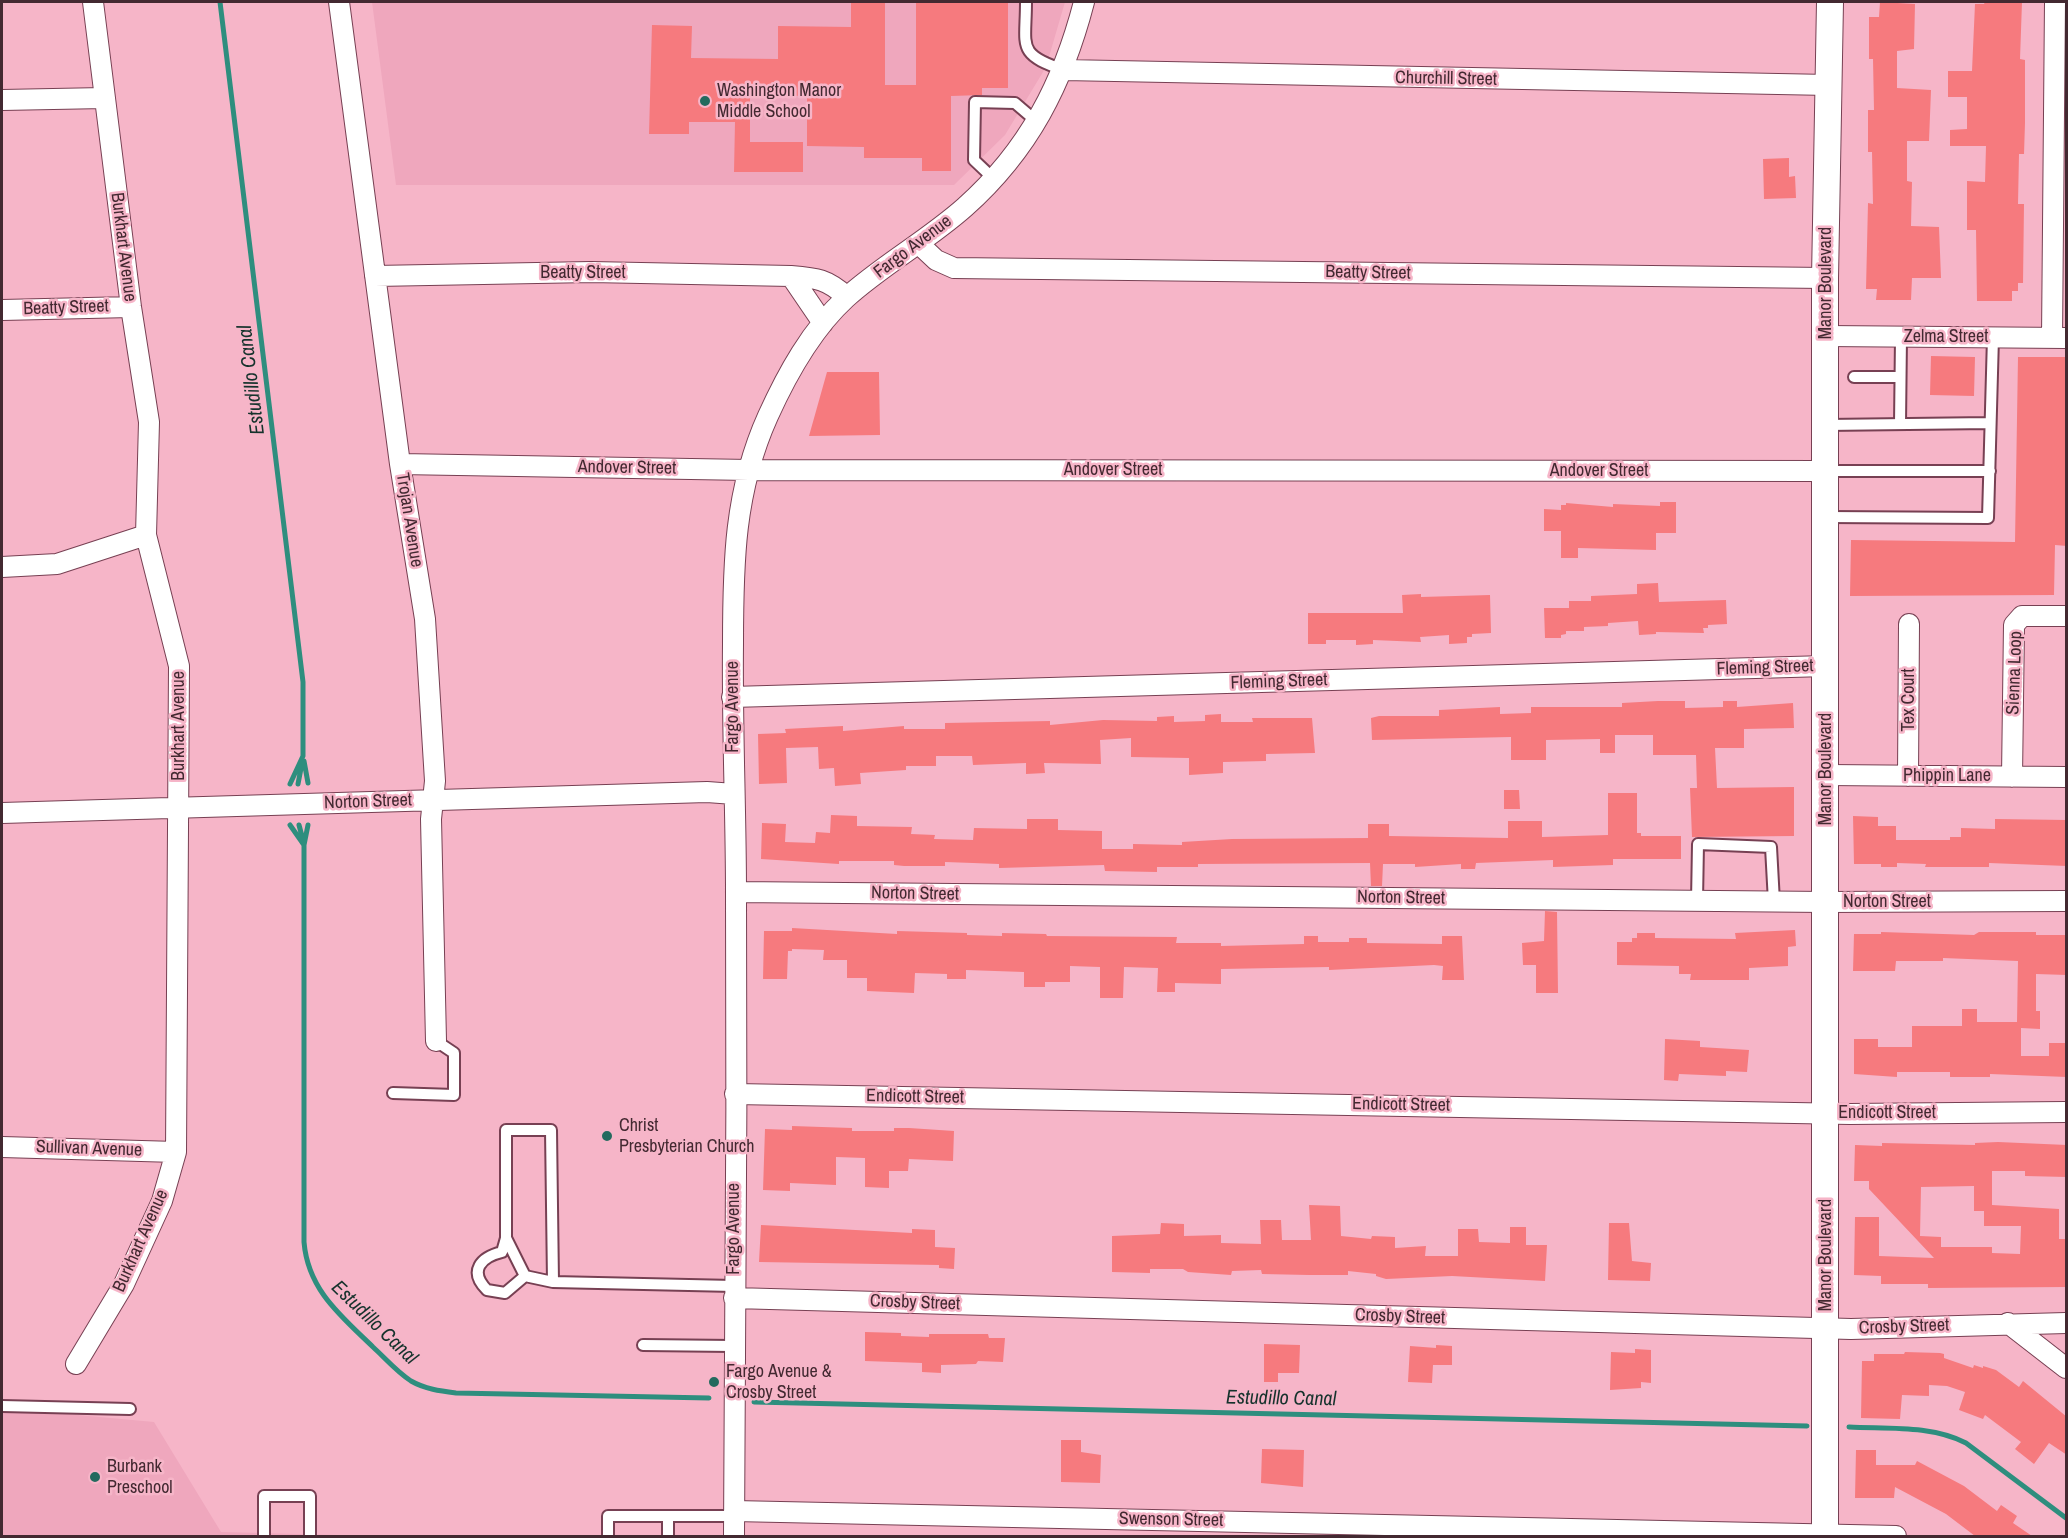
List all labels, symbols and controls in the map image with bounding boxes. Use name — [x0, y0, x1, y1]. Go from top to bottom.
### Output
street label: Churchill Street — [1395, 67, 1497, 91]
place label: Washington Manor Middle School — [717, 80, 841, 122]
marker: Washington Manor Middle School — [698, 94, 712, 108]
street label: Burkhart Avenue — [106, 191, 140, 303]
street label: Fargo Avenue — [870, 211, 956, 283]
street label: Manor Boulevard — [1815, 227, 1837, 339]
street label: Beatty Street — [1325, 261, 1411, 285]
street label: Beatty Street — [540, 262, 626, 284]
street label: Beatty Street — [23, 296, 109, 320]
water label: Estudillo Canal — [233, 324, 271, 436]
street label: Zelma Street — [1904, 326, 1988, 348]
street label: Andover Street — [578, 456, 676, 480]
street label: Andover Street — [1064, 459, 1162, 481]
street label: Andover Street — [1550, 460, 1648, 482]
street label: Trojan Avenue — [391, 471, 427, 569]
street label: Sienna Loop — [2003, 631, 2027, 715]
street label: Fleming Street — [1716, 656, 1814, 680]
street label: Fargo Avenue — [722, 661, 744, 753]
street label: Tex Court — [1898, 668, 1920, 732]
street label: Fleming Street — [1230, 670, 1328, 694]
street label: Burkhart Avenue — [168, 671, 190, 781]
street label: Manor Boulevard — [1815, 713, 1837, 825]
street label: Phippin Lane — [1903, 765, 1991, 787]
street label: Norton Street — [324, 790, 412, 814]
street label: Norton Street — [871, 882, 959, 906]
street label: Norton Street — [1357, 886, 1445, 910]
street label: Norton Street — [1843, 891, 1931, 913]
street label: Endicott Street — [866, 1085, 964, 1109]
street label: Endicott Street — [1352, 1093, 1450, 1117]
street label: Endicott Street — [1838, 1102, 1936, 1124]
place label: Christ Presbyterian Church — [619, 1115, 754, 1158]
marker: Christ Presbyterian Church — [600, 1129, 614, 1143]
street label: Sullivan Avenue — [35, 1136, 143, 1162]
street label: Fargo Avenue — [723, 1183, 745, 1275]
street label: Burkhart Avenue — [109, 1187, 173, 1295]
street label: Manor Boulevard — [1815, 1199, 1837, 1311]
water label: Estudillo Canal — [326, 1276, 422, 1370]
street label: Crosby Street — [870, 1291, 960, 1315]
street label: Crosby Street — [1355, 1305, 1445, 1329]
street label: Crosby Street — [1859, 1315, 1949, 1339]
place label: Fargo Avenue & Crosby Street — [726, 1361, 832, 1404]
marker: Fargo Avenue & Crosby Street — [707, 1375, 721, 1389]
water label: Estudillo Canal — [1226, 1386, 1336, 1412]
place label: Burbank Preschool — [107, 1456, 173, 1498]
marker: Burbank Preschool — [88, 1470, 102, 1484]
street label: Swenson Street — [1119, 1508, 1223, 1532]

